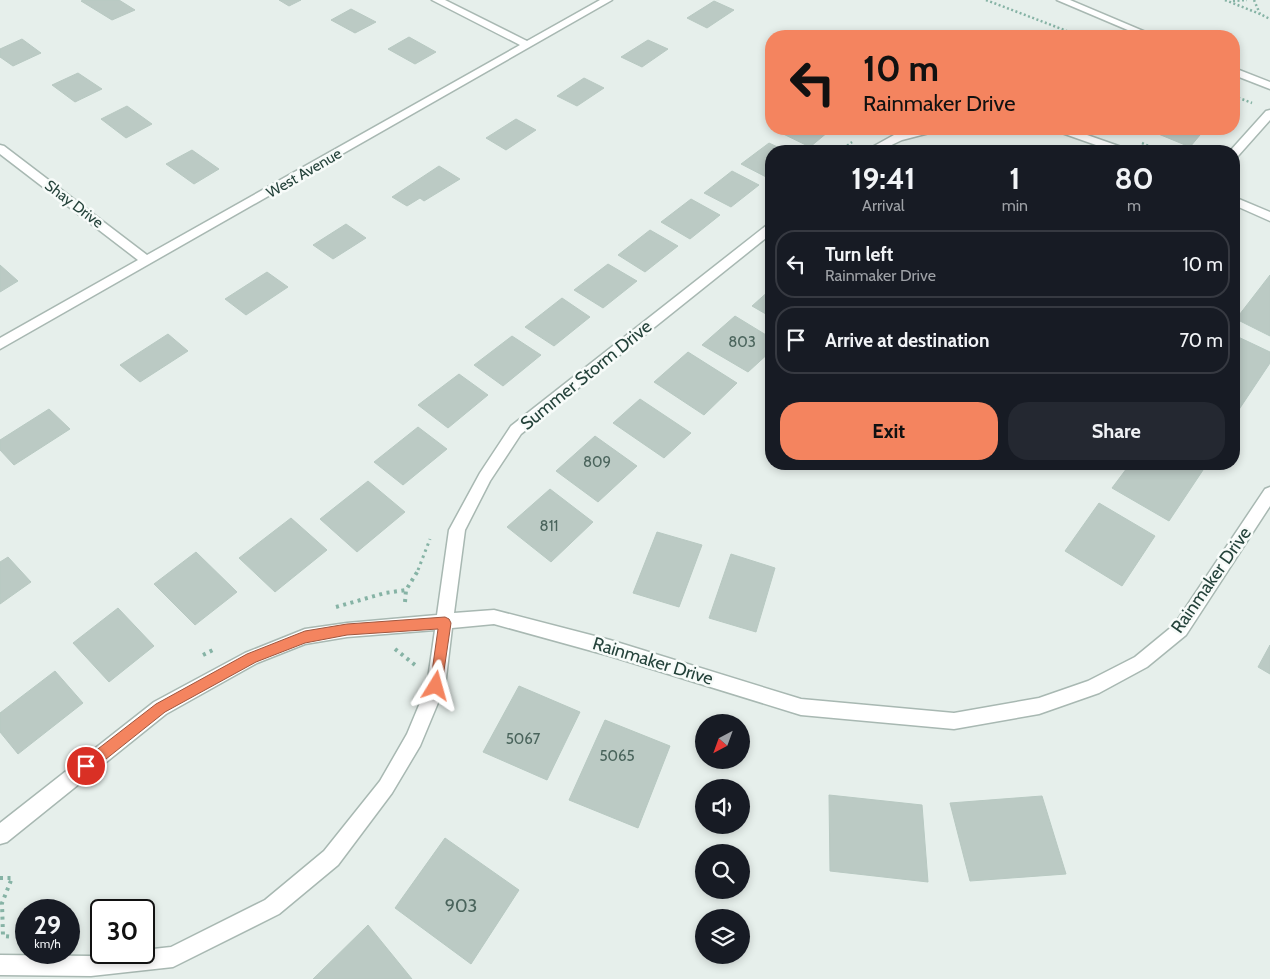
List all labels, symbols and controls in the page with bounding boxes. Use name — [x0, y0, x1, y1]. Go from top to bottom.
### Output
text: 10 m — [863, 47, 939, 90]
icon: left — [780, 50, 845, 115]
text: Rainmaker Drive — [863, 90, 1015, 117]
street label: West Avenue — [263, 144, 345, 202]
text: 19:41 — [851, 160, 915, 197]
text: 1 — [1009, 160, 1020, 197]
text: 80 — [1114, 160, 1154, 197]
street label: Shay Drive — [41, 176, 107, 232]
text: Arrival — [862, 196, 905, 215]
text: min — [1002, 196, 1028, 215]
text: m — [1127, 196, 1141, 215]
text: Turn left — [825, 243, 893, 266]
icon: left — [782, 250, 810, 278]
text: 10 m — [1183, 253, 1223, 276]
text: Rainmaker Drive — [825, 266, 936, 285]
street label: Summer Storm Drive — [516, 315, 656, 435]
icon: arrive — [782, 326, 810, 354]
text: Arrive at destination — [825, 329, 989, 352]
text: 70 m — [1179, 329, 1223, 352]
house number: 803 — [728, 333, 756, 351]
button: Exit — [780, 402, 998, 460]
button: Share — [1008, 402, 1225, 460]
house number: 809 — [583, 453, 611, 471]
house number: 811 — [540, 517, 558, 535]
street label: Rainmaker Drive — [1166, 523, 1256, 637]
street label: Rainmaker Drive — [590, 632, 716, 690]
position arrow — [409, 659, 461, 711]
north arrow — [695, 714, 750, 769]
map controls — [695, 714, 750, 964]
house number: 5067 — [506, 730, 541, 748]
pin — [65, 745, 107, 787]
house number: 5065 — [599, 747, 635, 765]
icon: arrive — [72, 752, 100, 780]
button: sound — [695, 779, 750, 834]
button: search — [695, 844, 750, 899]
house number: 903 — [445, 895, 477, 917]
speed limit sign: 30 — [90, 899, 155, 964]
button: layers — [695, 909, 750, 964]
text: 29 — [34, 910, 61, 940]
text: km/h — [34, 936, 61, 951]

